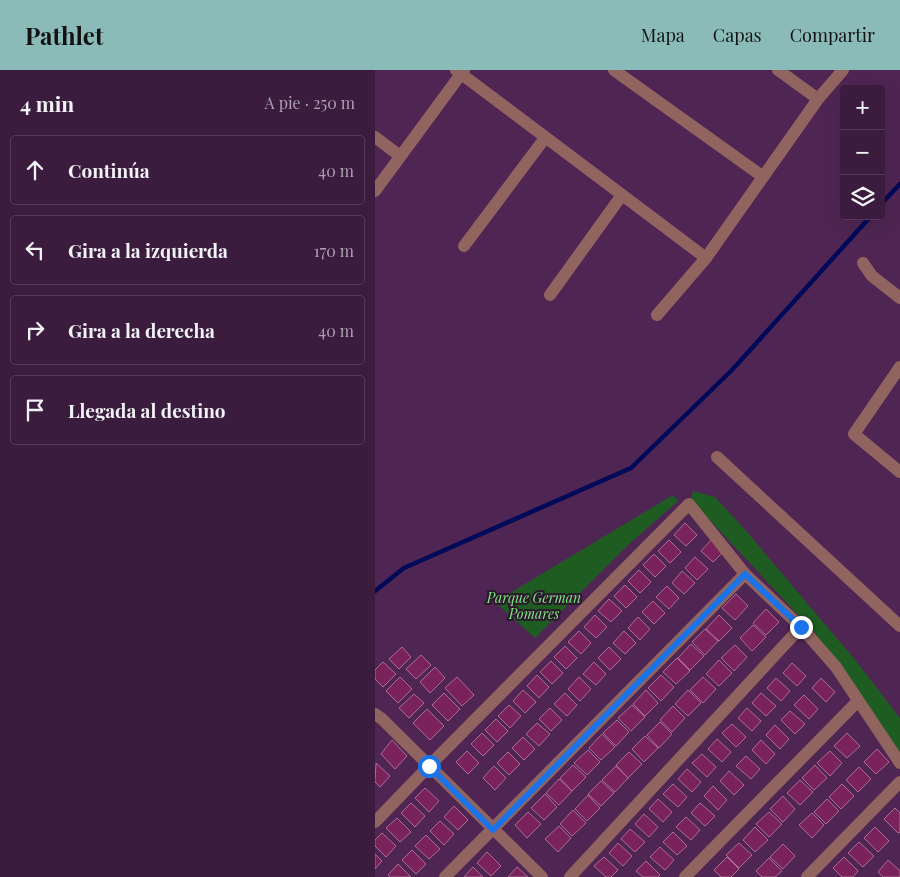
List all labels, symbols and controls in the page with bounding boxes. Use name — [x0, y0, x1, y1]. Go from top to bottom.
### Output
text: Pathlet — [25, 19, 103, 51]
text: Mapa — [641, 23, 685, 47]
text: Capas — [713, 23, 762, 47]
text: Compartir — [790, 23, 875, 47]
map controls — [840, 85, 885, 220]
button: + — [840, 85, 885, 130]
text: 4 min — [20, 89, 74, 117]
text: A pie · 250 m — [265, 92, 355, 113]
button: − — [840, 130, 885, 175]
icon: ahead — [21, 156, 49, 184]
text: Continúa — [68, 157, 150, 183]
text: 40 m — [318, 160, 354, 181]
button: layers — [840, 175, 885, 220]
icon: left — [21, 236, 49, 264]
text: Gira a la izquierda — [68, 237, 228, 263]
text: 170 m — [314, 240, 354, 261]
icon: right — [21, 316, 49, 344]
text: Gira a la derecha — [68, 317, 215, 343]
text: 40 m — [318, 320, 354, 341]
icon: arrive — [21, 396, 49, 424]
text: Llegada al destino — [68, 397, 226, 423]
park label: Parque German Pomares — [486, 588, 581, 623]
route end — [790, 616, 813, 639]
route start — [418, 755, 441, 778]

